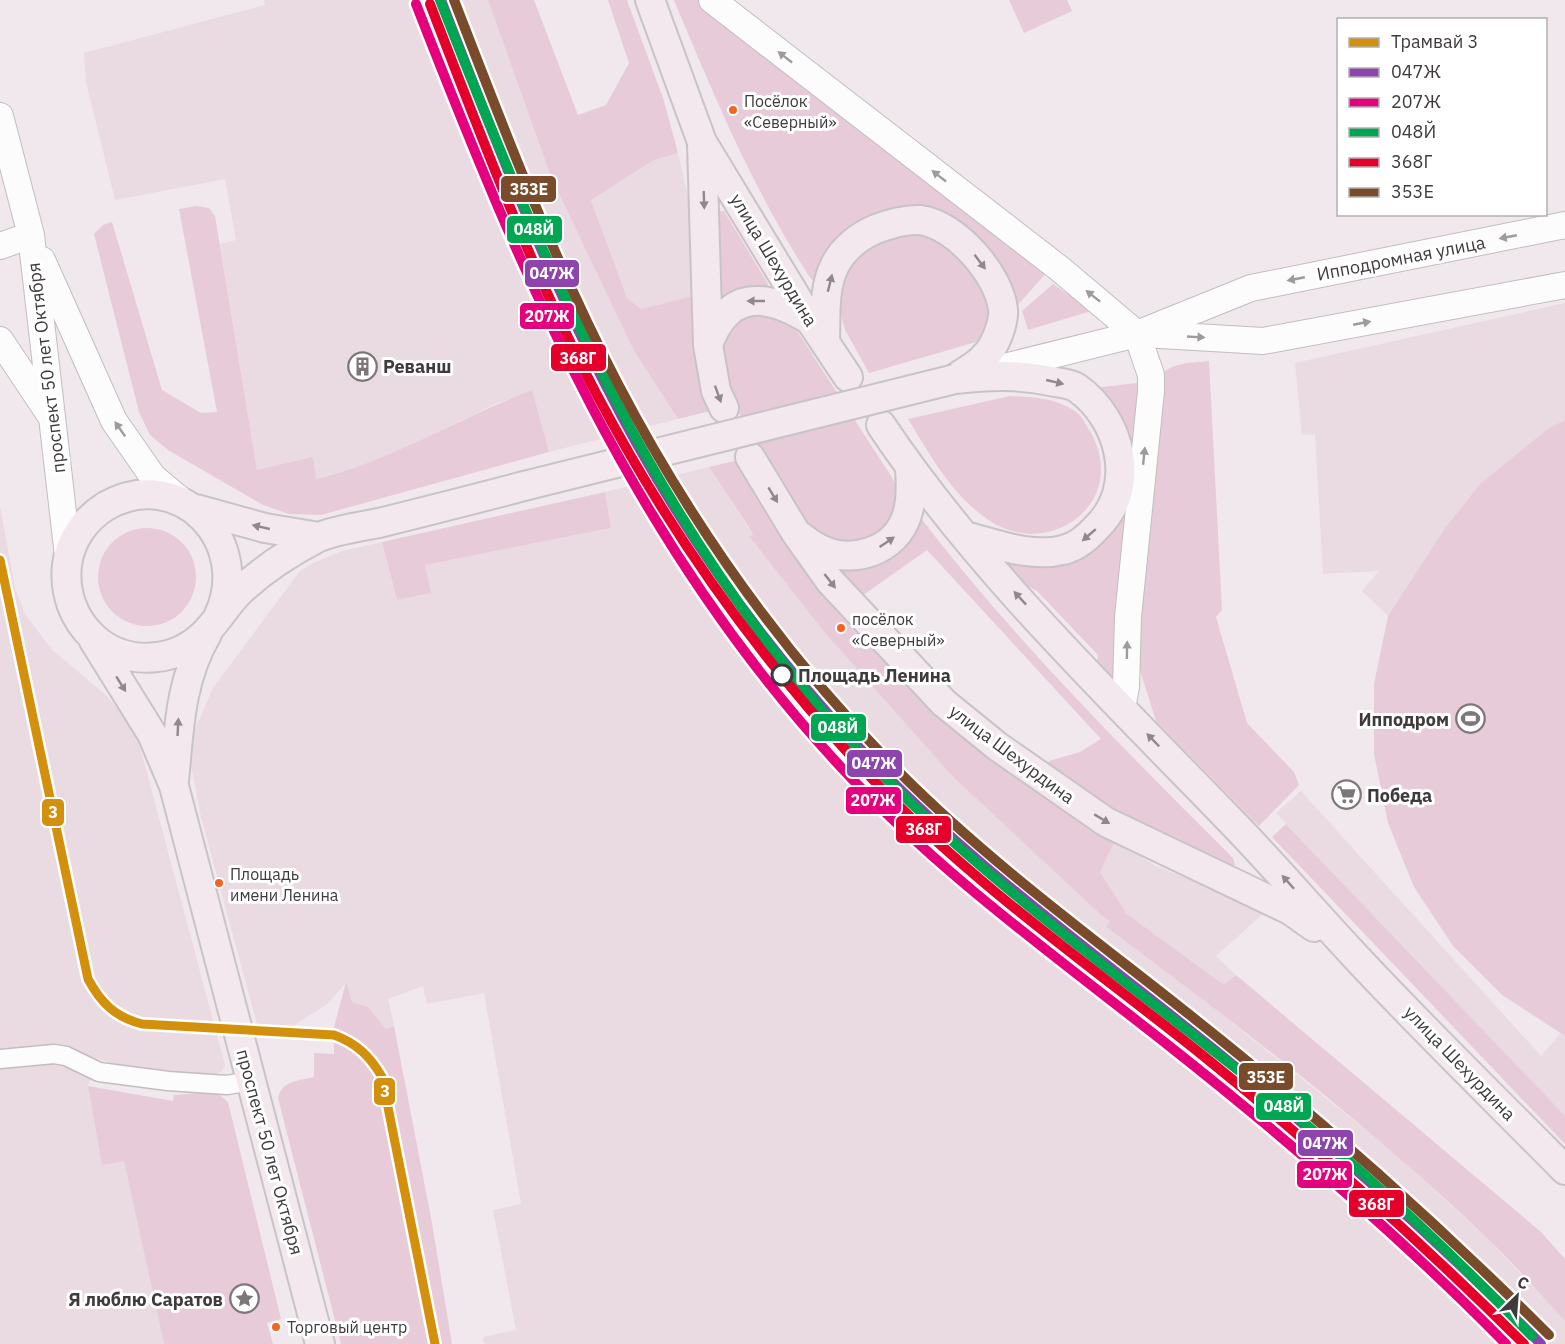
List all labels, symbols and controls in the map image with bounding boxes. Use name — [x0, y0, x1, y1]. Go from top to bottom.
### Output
legend — [1337, 18, 1547, 216]
text: Трамвай 3 — [1391, 30, 1478, 53]
one-way arrow — [777, 50, 793, 63]
text: 047Ж — [1391, 60, 1441, 83]
text: 207Ж — [1391, 90, 1441, 113]
place label: Посёлок «Северный» — [744, 91, 837, 132]
marker: Посёлок «Северный» — [727, 104, 739, 116]
text: 048Й — [1391, 120, 1436, 143]
text: 368Г — [1391, 150, 1432, 173]
one-way arrow — [932, 170, 948, 182]
line badge: 353Е — [500, 175, 557, 203]
text: 353Е — [510, 179, 548, 199]
text: 353Е — [1391, 180, 1434, 203]
street label: улица Шехурдина — [725, 189, 823, 331]
one-way arrow — [699, 191, 709, 210]
line badge: 048Й — [506, 215, 563, 244]
text: 048Й — [514, 219, 554, 239]
street label: Ипподромная улица — [1315, 230, 1488, 286]
one-way arrow — [1498, 233, 1517, 242]
one-way arrow — [974, 254, 986, 270]
line badge: 047Ж — [524, 259, 580, 288]
street label: проспект 50 лет Октября — [22, 261, 70, 475]
text: 047Ж — [530, 263, 574, 283]
one-way arrow — [825, 274, 835, 293]
one-way arrow — [1286, 275, 1305, 284]
one-way arrow — [1085, 289, 1101, 302]
one-way arrow — [747, 296, 766, 306]
line badge: 207Ж — [519, 302, 575, 330]
text: 207Ж — [525, 306, 569, 326]
one-way arrow — [1353, 318, 1372, 327]
one-way arrow — [1186, 333, 1205, 342]
line badge: 368Г — [550, 343, 607, 372]
text: 368Г — [559, 348, 597, 368]
building icon: Реванш — [346, 350, 378, 382]
place label: Реванш — [383, 355, 451, 378]
one-way arrow — [1045, 378, 1064, 387]
one-way arrow — [714, 385, 724, 403]
one-way arrow — [114, 421, 126, 437]
one-way arrow — [1139, 447, 1149, 466]
one-way arrow — [768, 487, 778, 504]
one-way arrow — [252, 522, 270, 532]
one-way arrow — [1081, 528, 1096, 542]
one-way arrow — [879, 536, 895, 548]
one-way arrow — [824, 573, 837, 589]
one-way arrow — [1014, 591, 1027, 606]
place label: посёлок «Северный» — [852, 609, 945, 650]
marker: посёлок «Северный» — [835, 622, 847, 634]
one-way arrow — [1123, 641, 1132, 660]
marker: Площадь Ленина — [771, 664, 793, 686]
place label: Площадь Ленина — [798, 664, 951, 687]
one-way arrow — [116, 676, 127, 692]
street label: улица Шехурдина — [945, 699, 1080, 809]
sports icon: Ипподром — [1454, 703, 1486, 735]
place label: Ипподром — [1358, 708, 1449, 731]
line badge: 048Й — [810, 713, 867, 742]
text: 048Й — [818, 717, 858, 737]
one-way arrow — [174, 718, 183, 737]
one-way arrow — [1146, 733, 1160, 748]
line badge: 047Ж — [846, 749, 903, 778]
text: 047Ж — [852, 753, 896, 773]
supermarket icon: Победа — [1330, 779, 1362, 811]
place label: Победа — [1367, 784, 1432, 807]
line badge: 207Ж — [845, 786, 902, 815]
text: 207Ж — [851, 790, 895, 810]
line badge: 3 — [41, 798, 65, 827]
text: 3 — [48, 802, 58, 822]
one-way arrow — [1094, 813, 1110, 824]
line badge: 368Г — [895, 815, 952, 844]
text: 368Г — [905, 819, 943, 839]
place label: Площадь имени Ленина — [230, 864, 339, 905]
one-way arrow — [1281, 874, 1295, 889]
marker: Площадь имени Ленина — [213, 877, 225, 889]
street label: улица Шехурдина — [1399, 1001, 1521, 1126]
street label: проспект 50 лет Октября — [231, 1047, 309, 1257]
line badge: 353Е — [1238, 1062, 1294, 1091]
text: 353Е — [1247, 1067, 1285, 1087]
line badge: 3 — [373, 1077, 396, 1106]
text: 3 — [380, 1081, 390, 1101]
line badge: 048Й — [1255, 1092, 1312, 1121]
text: 048Й — [1264, 1096, 1304, 1116]
line badge: 047Ж — [1297, 1129, 1354, 1157]
text: 047Ж — [1303, 1133, 1347, 1153]
line badge: 207Ж — [1296, 1160, 1353, 1189]
text: 207Ж — [1303, 1164, 1347, 1184]
line badge: 368Г — [1348, 1189, 1405, 1218]
text: 368Г — [1357, 1194, 1395, 1214]
north arrow — [1487, 1266, 1547, 1326]
text: С — [1514, 1271, 1532, 1294]
place icon: Я люблю Саратов — [228, 1283, 260, 1315]
place label: Я люблю Саратов — [69, 1288, 223, 1311]
place label: Торговый центр — [287, 1317, 407, 1337]
marker: Торговый центр — [270, 1321, 282, 1333]

